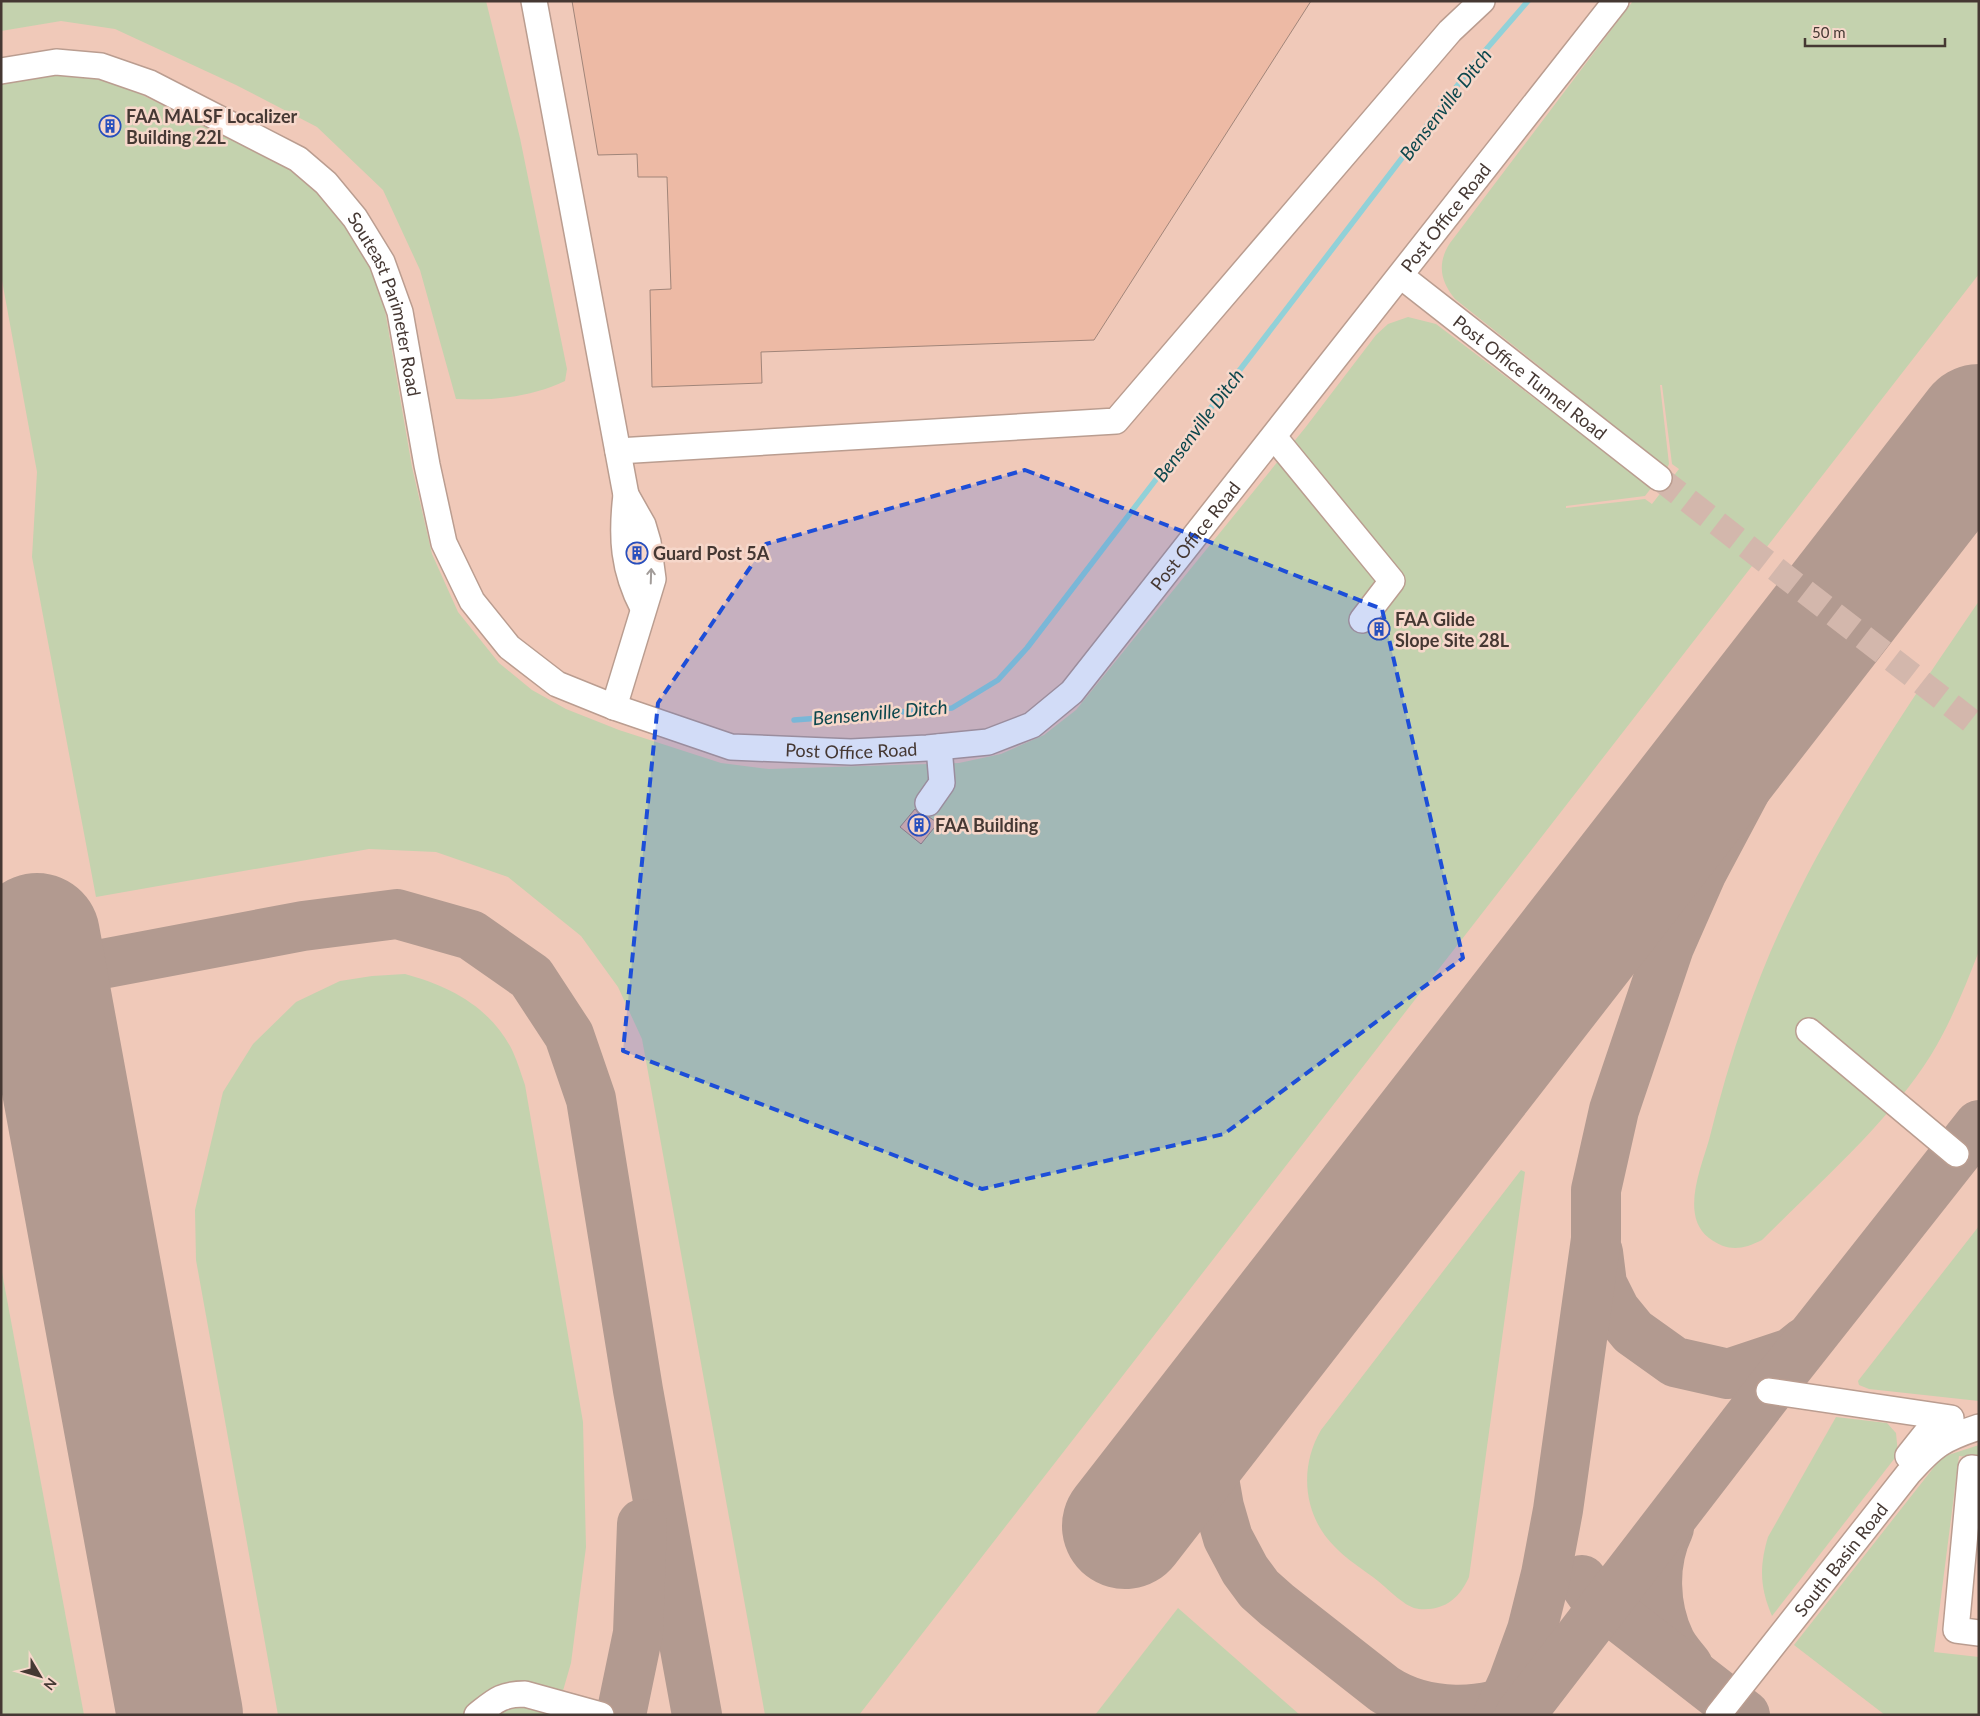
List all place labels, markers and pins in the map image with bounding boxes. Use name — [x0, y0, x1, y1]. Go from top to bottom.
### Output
place label: FAA MALSF Localizer Building 22L — [126, 105, 298, 148]
building icon: FAA MALSF Localizer Building 22L — [98, 114, 122, 138]
building icon: Guard Post 5A — [625, 541, 649, 565]
place label: Guard Post 5A — [653, 542, 770, 564]
place label: FAA Glide Slope Site 28L — [1395, 608, 1510, 651]
building icon: FAA Glide Slope Site 28L — [1367, 617, 1391, 641]
building icon: FAA Building — [907, 813, 931, 837]
place label: FAA Building — [935, 814, 1039, 836]

